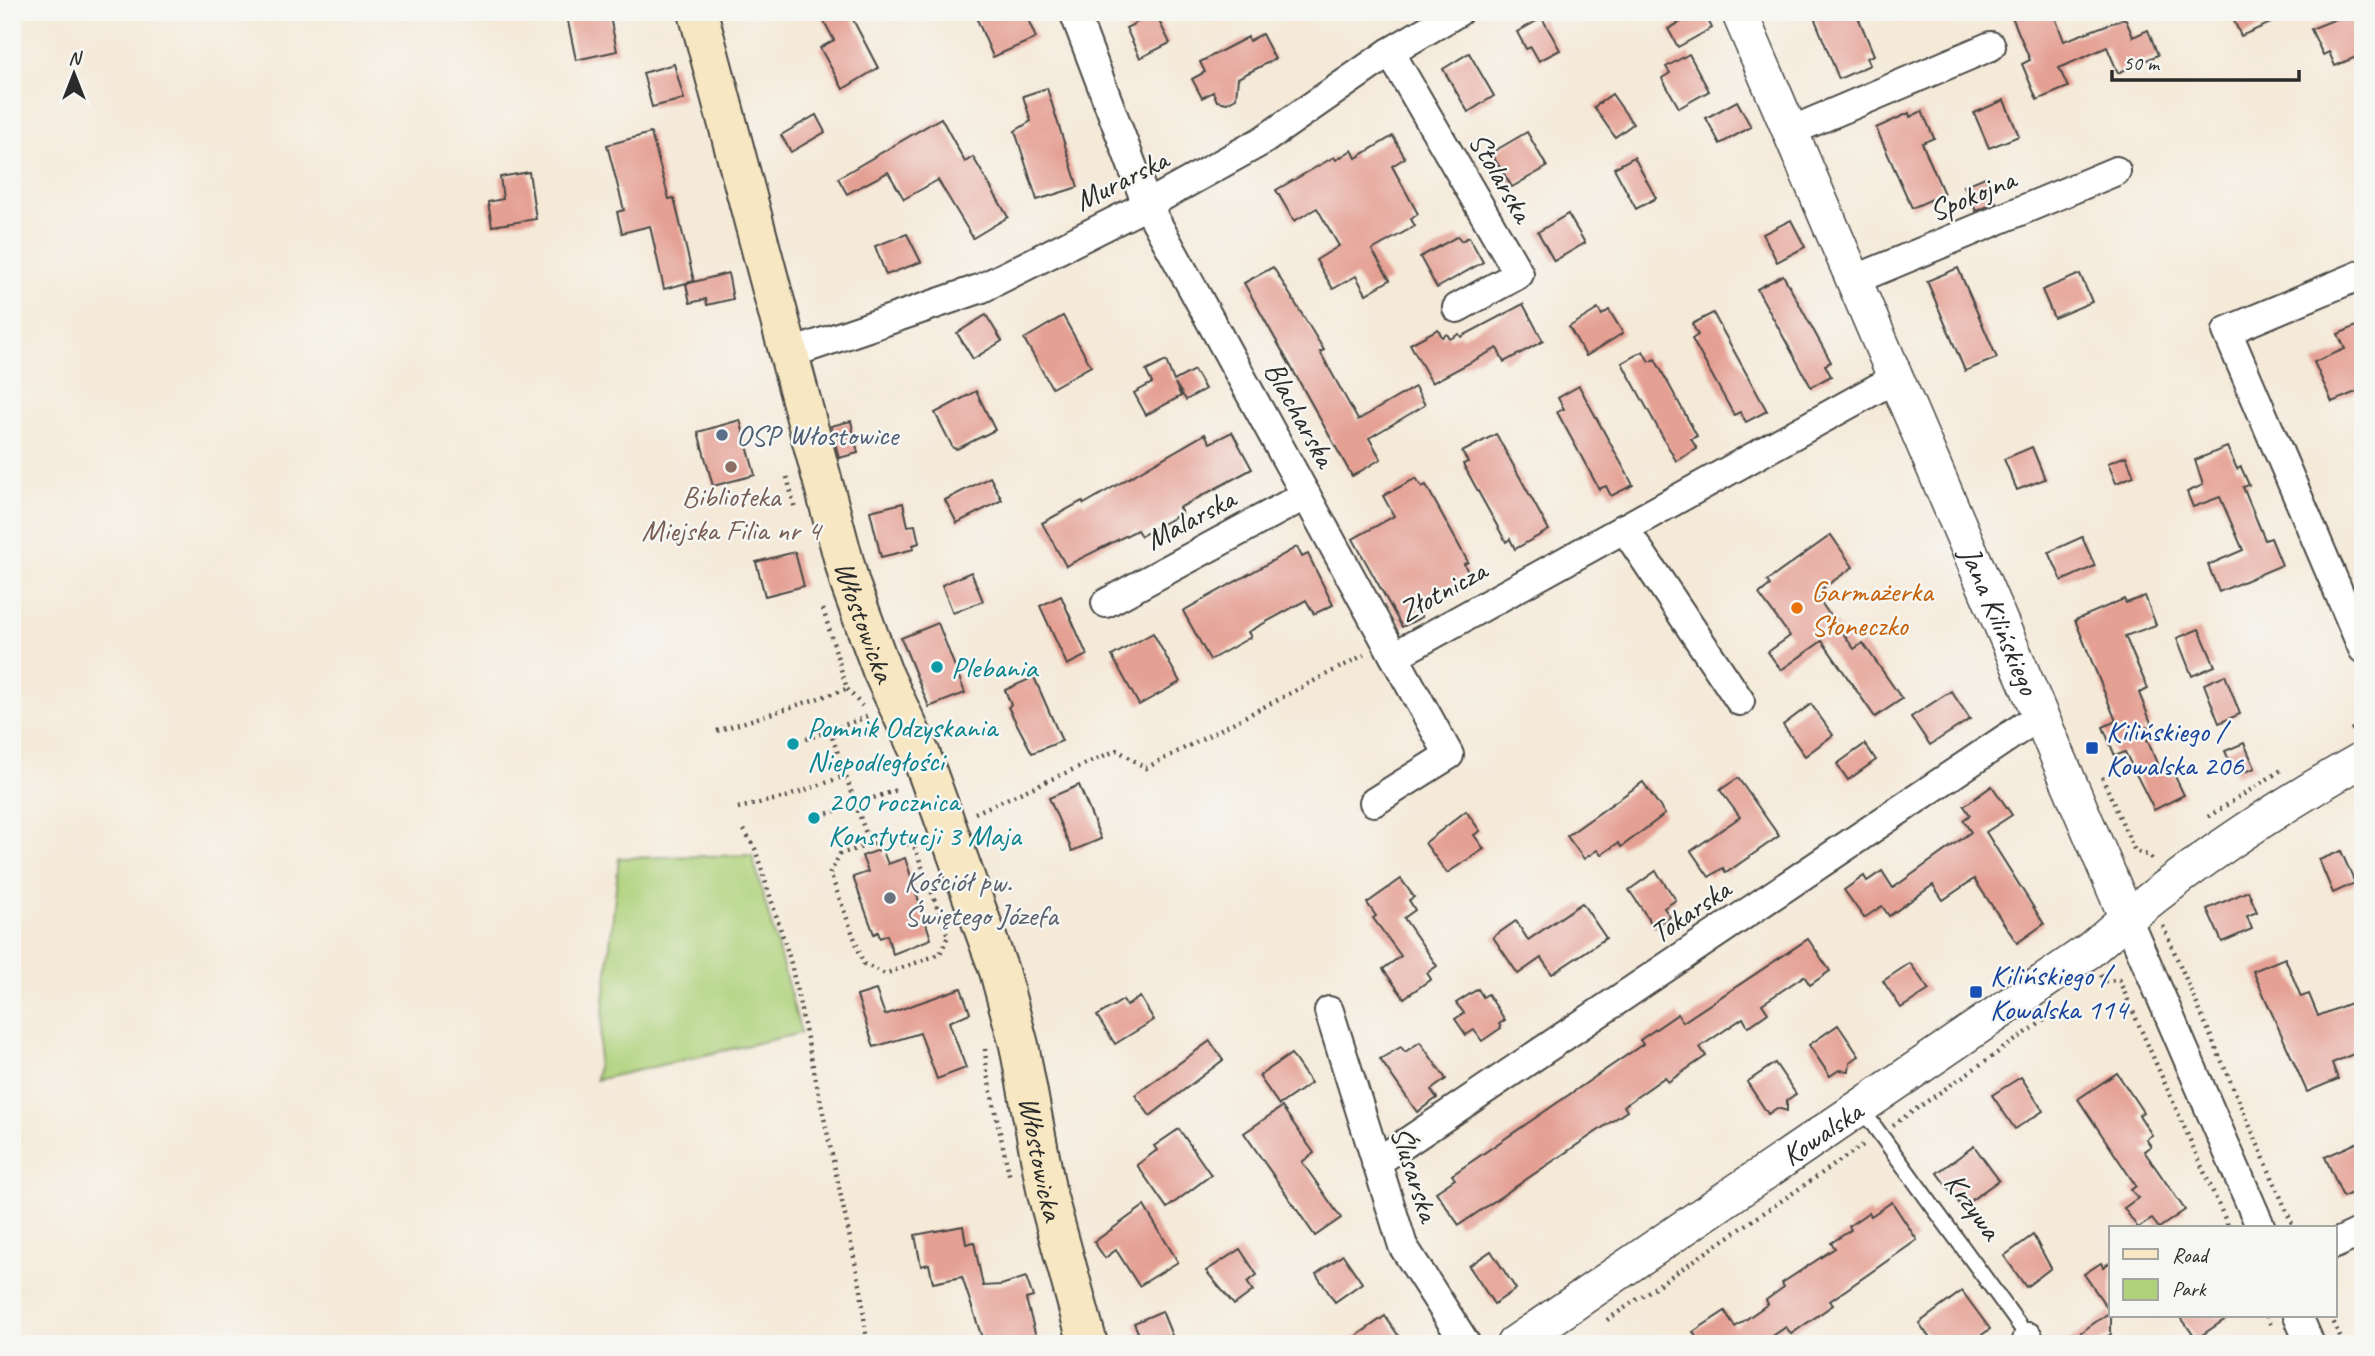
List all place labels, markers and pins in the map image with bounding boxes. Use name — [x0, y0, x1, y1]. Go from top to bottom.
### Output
place label: OSP Włostowice — [736, 416, 900, 454]
marker: OSP Włostowice — [714, 427, 730, 443]
marker: Biblioteka Miejska Filia nr 4 — [723, 459, 739, 475]
place label: Biblioteka Miejska Filia nr 4 — [642, 477, 823, 549]
place label: Garmażerka Słoneczko — [1811, 572, 1935, 644]
marker: Garmażerka Słoneczko — [1789, 600, 1805, 616]
place label: Plebania — [951, 648, 1039, 686]
marker: Plebania — [929, 659, 945, 675]
place label: Pomnik Odzyskania Niepodległości — [807, 708, 999, 780]
place label: Kilińskiego / Kowalska 206 — [2106, 712, 2245, 784]
marker: Pomnik Odzyskania Niepodległości — [785, 736, 801, 752]
marker: Kilińskiego / Kowalska 206 — [2084, 740, 2100, 756]
place label: 200 rocznica Konstytucji 3 Maja — [828, 782, 1023, 854]
marker: 200 rocznica Konstytucji 3 Maja — [806, 810, 822, 826]
place label: Kościół pw. Świętego Józefa — [904, 862, 1060, 934]
marker: Kościół pw. Świętego Józefa — [882, 890, 898, 906]
place label: Kilińskiego / Kowalska 114 — [1990, 956, 2130, 1028]
marker: Kilińskiego / Kowalska 114 — [1968, 984, 1984, 1000]

